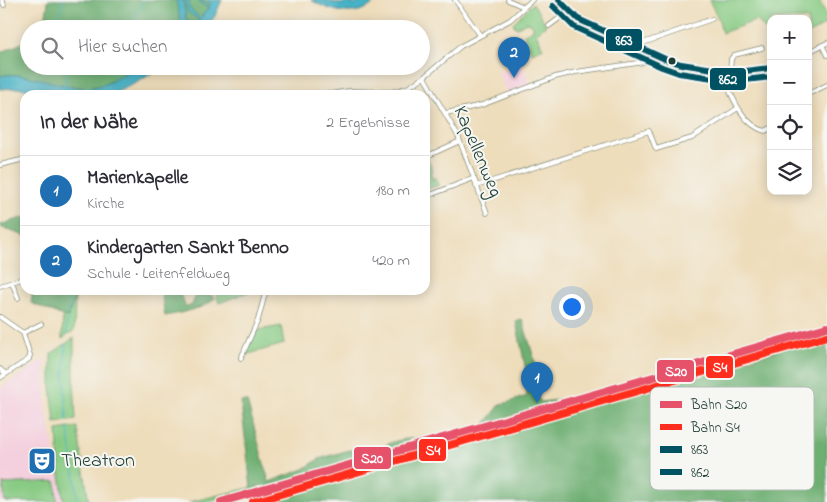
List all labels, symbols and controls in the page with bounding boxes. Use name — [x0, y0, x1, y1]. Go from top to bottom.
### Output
map controls — [767, 15, 812, 195]
button: + — [767, 15, 812, 60]
search box — [20, 20, 430, 75]
line badge: 863 — [605, 28, 643, 52]
text: 863 — [614, 31, 633, 52]
icon: search — [38, 34, 66, 62]
text: Hier suchen — [78, 34, 167, 61]
pin: 2 — [498, 37, 530, 78]
unlabelled marker — [667, 56, 677, 66]
button: − — [767, 60, 812, 105]
line badge: 862 — [709, 67, 747, 91]
text: 862 — [718, 70, 737, 91]
street label: Kapellenweg — [444, 102, 509, 203]
button: locate — [767, 105, 812, 150]
text: In der Nähe — [40, 108, 138, 138]
text: 2 Ergebnisse — [326, 111, 410, 135]
button: layers — [767, 150, 812, 195]
text: Marienkapelle — [87, 165, 188, 192]
text: 1 — [53, 179, 59, 203]
text: 180 m — [376, 179, 410, 203]
text: Kirche — [87, 192, 124, 216]
text: Kindergarten Sankt Benno — [87, 235, 289, 262]
text: 2 — [52, 249, 60, 273]
text: 420 m — [372, 249, 410, 273]
text: Schule · Leitenfeldweg — [87, 262, 230, 286]
your location — [559, 294, 585, 320]
line badge: S4 — [705, 355, 734, 379]
text: S4 — [713, 358, 728, 379]
line badge: S20 — [656, 359, 695, 383]
pin: 1 — [521, 362, 553, 403]
text: S20 — [665, 362, 687, 383]
legend — [650, 387, 814, 490]
text: Bahn S20 — [690, 395, 747, 416]
text: Bahn S4 — [690, 418, 740, 439]
line badge: S4 — [418, 438, 447, 462]
text: 863 — [691, 440, 708, 461]
text: S4 — [426, 441, 441, 462]
theatre icon: Theatron — [27, 446, 57, 476]
line badge: S20 — [353, 446, 392, 470]
place label: Theatron — [61, 447, 135, 476]
text: S20 — [361, 449, 383, 470]
text: 862 — [691, 463, 709, 484]

